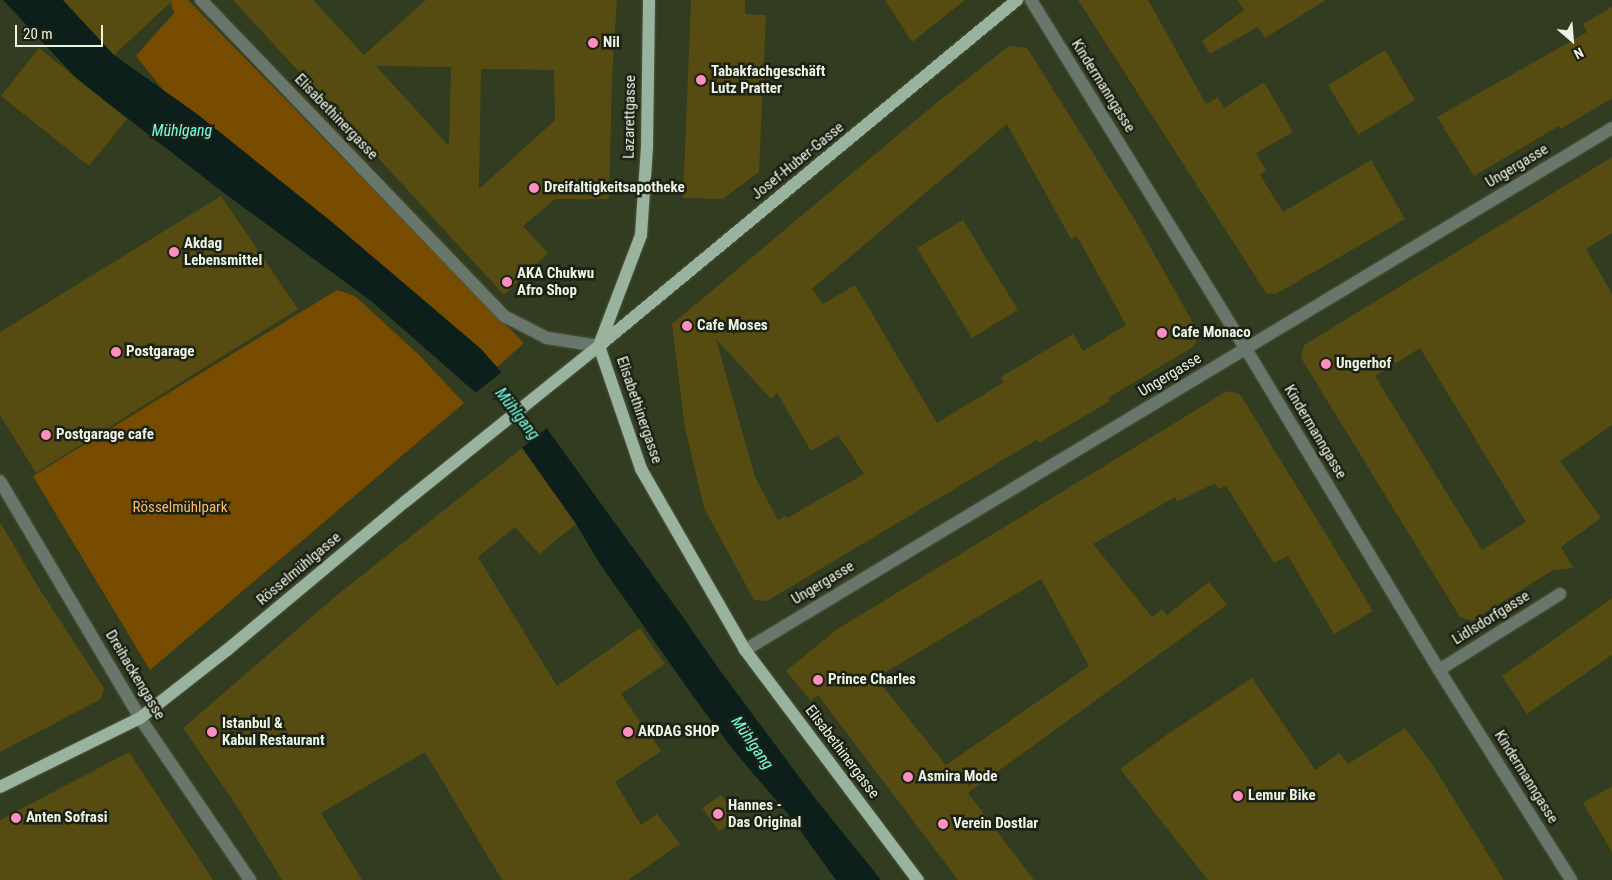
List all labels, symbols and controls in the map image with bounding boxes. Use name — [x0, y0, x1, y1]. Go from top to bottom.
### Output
scale bar — [18, 15, 105, 47]
north arrow — [1547, 15, 1597, 65]
text: 20 m — [23, 25, 53, 43]
place label: Nil — [603, 34, 620, 52]
street label: Kindermanngasse — [1067, 36, 1139, 136]
marker: Nil — [587, 37, 599, 49]
text: N — [1571, 44, 1586, 62]
place label: Tabakfachgeschäft Lutz Pratter — [711, 62, 825, 97]
street label: Elisabethinergasse — [291, 70, 381, 164]
marker: Tabakfachgeschäft Lutz Pratter — [695, 74, 707, 86]
street label: Lazarettgasse — [620, 75, 640, 159]
street label: Josef-Huber-Gasse — [748, 118, 848, 204]
water label: Mühlgang — [152, 121, 212, 141]
street label: Ungergasse — [1482, 140, 1552, 192]
place label: Dreifaltigkeitsapotheke — [544, 179, 685, 197]
marker: Dreifaltigkeitsapotheke — [528, 182, 540, 194]
place label: Akdag Lebensmittel — [184, 234, 262, 269]
marker: Akdag Lebensmittel — [168, 246, 180, 258]
place label: AKA Chukwu Afro Shop — [517, 264, 594, 299]
marker: AKA Chukwu Afro Shop — [501, 276, 513, 288]
place label: Cafe Moses — [697, 317, 768, 335]
marker: Cafe Moses — [681, 320, 693, 332]
place label: Cafe Monaco — [1172, 324, 1251, 342]
marker: Cafe Monaco — [1156, 327, 1168, 339]
place label: Postgarage — [126, 343, 194, 361]
marker: Postgarage — [110, 346, 122, 358]
street label: Ungergasse — [1135, 349, 1205, 401]
street label: Elisabethinergasse — [612, 354, 666, 466]
place label: Ungerhof — [1336, 355, 1391, 373]
marker: Ungerhof — [1320, 358, 1332, 370]
street label: Kindermanngasse — [1280, 382, 1350, 482]
water label: Mühlgang — [491, 384, 543, 444]
place label: Postgarage cafe — [56, 426, 154, 444]
marker: Postgarage cafe — [40, 429, 52, 441]
park label: Rösselmühlpark — [133, 499, 227, 517]
street label: Rösselmühlgasse — [253, 529, 345, 609]
street label: Ungergasse — [788, 557, 858, 609]
street label: Lidlsdorfgasse — [1449, 587, 1533, 649]
street label: Dreihackengasse — [101, 627, 169, 723]
place label: Prince Charles — [828, 671, 916, 689]
marker: Prince Charles — [812, 674, 824, 686]
street label: Elisabethinergasse — [801, 702, 883, 802]
water label: Mühlgang — [727, 713, 777, 773]
place label: Istanbul & Kabul Restaurant — [222, 714, 325, 749]
place label: AKDAG SHOP — [638, 723, 719, 741]
marker: Istanbul & Kabul Restaurant — [206, 726, 218, 738]
marker: AKDAG SHOP — [622, 726, 634, 738]
street label: Kindermanngasse — [1490, 727, 1562, 827]
place label: Asmira Mode — [918, 768, 997, 786]
marker: Asmira Mode — [902, 771, 914, 783]
place label: Lemur Bike — [1248, 787, 1316, 805]
marker: Lemur Bike — [1232, 790, 1244, 802]
place label: Hannes - Das Original — [728, 796, 801, 831]
marker: Hannes - Das Original — [712, 808, 724, 820]
place label: Anten Sofrasi — [26, 809, 107, 827]
marker: Anten Sofrasi — [10, 812, 22, 824]
place label: Verein Dostlar — [953, 815, 1038, 833]
marker: Verein Dostlar — [937, 818, 949, 830]

